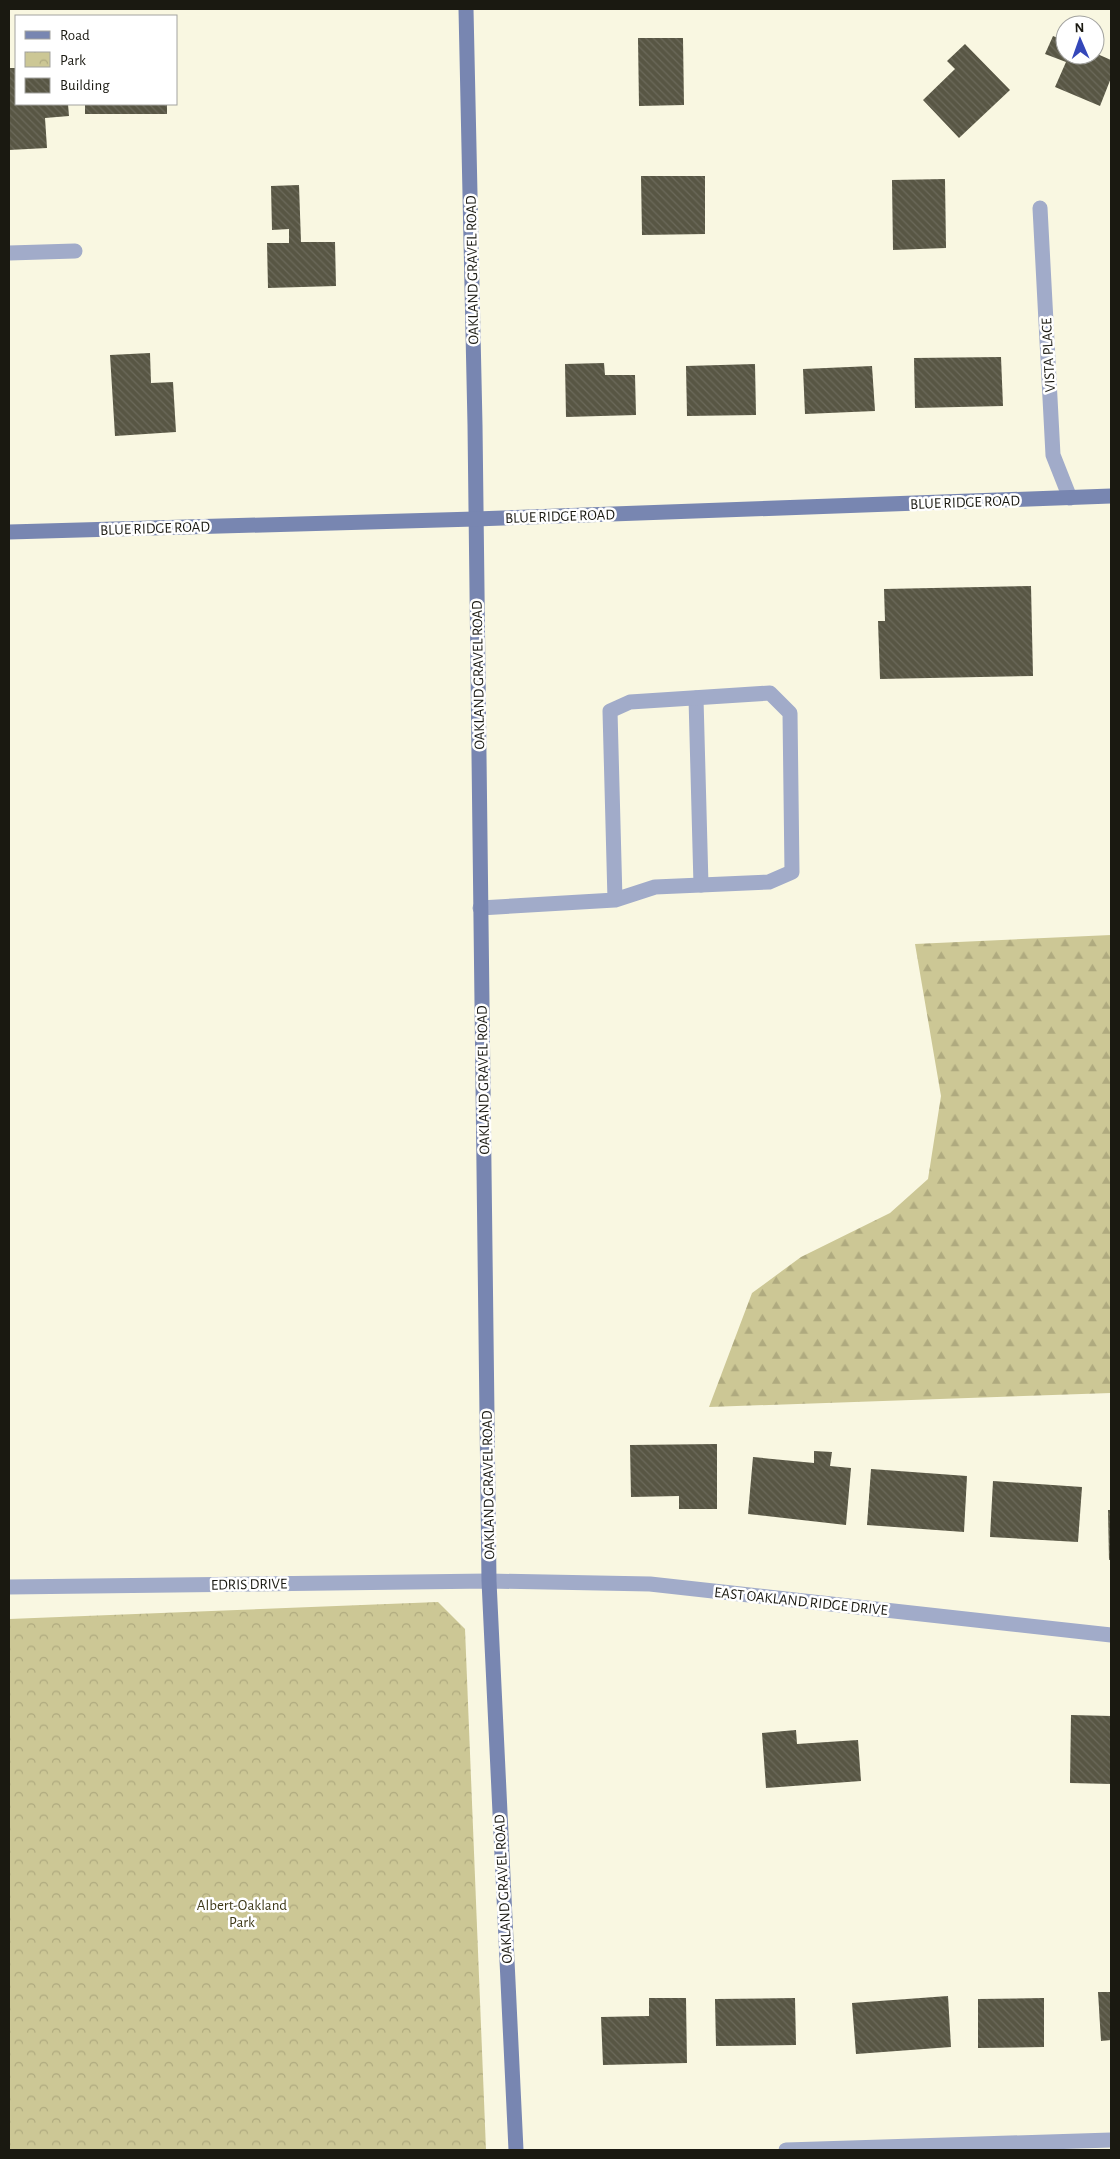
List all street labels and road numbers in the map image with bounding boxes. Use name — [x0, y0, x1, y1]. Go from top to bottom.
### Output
street label: OAKLAND GRAVEL ROAD — [464, 195, 481, 345]
street label: VISTA PLACE — [1039, 317, 1058, 393]
street label: BLUE RIDGE ROAD — [910, 493, 1021, 512]
street label: BLUE RIDGE ROAD — [505, 507, 616, 526]
street label: BLUE RIDGE ROAD — [100, 519, 211, 538]
street label: OAKLAND GRAVEL ROAD — [470, 600, 487, 750]
street label: OAKLAND GRAVEL ROAD — [475, 1005, 492, 1155]
street label: OAKLAND GRAVEL ROAD — [480, 1410, 497, 1560]
street label: EDRIS DRIVE — [211, 1576, 287, 1593]
street label: EAST OAKLAND RIDGE DRIVE — [713, 1585, 888, 1618]
street label: OAKLAND GRAVEL ROAD — [492, 1814, 515, 1964]

